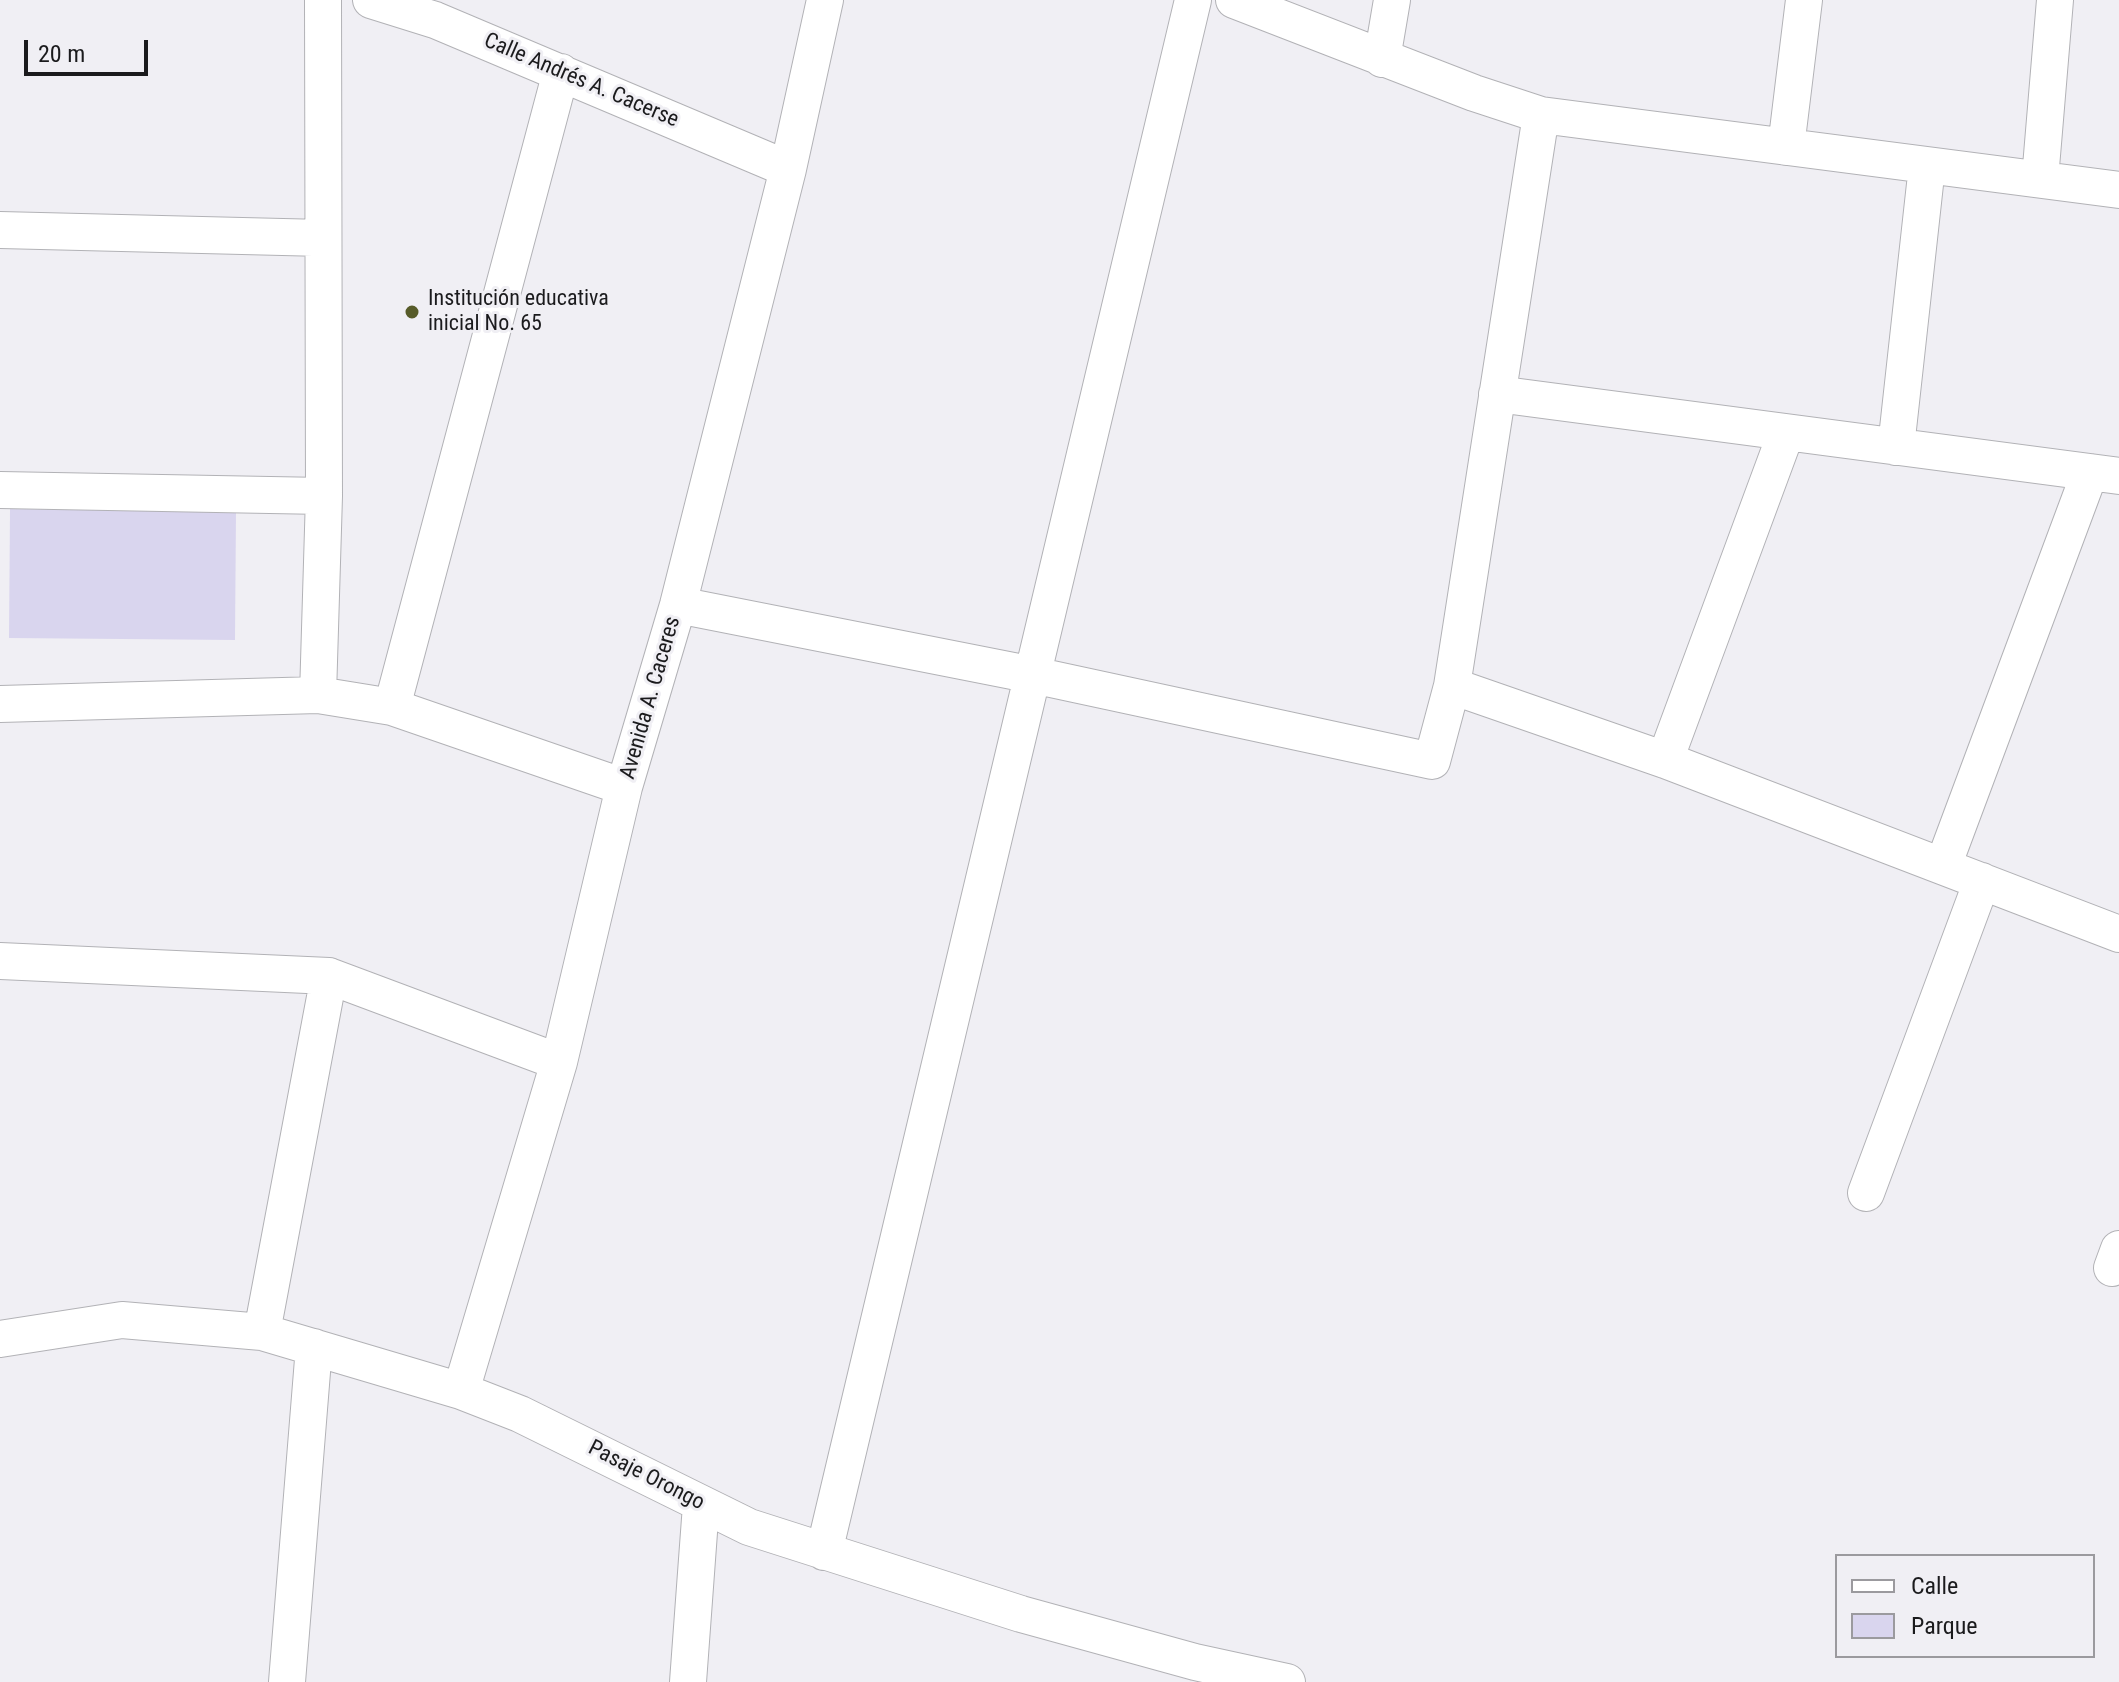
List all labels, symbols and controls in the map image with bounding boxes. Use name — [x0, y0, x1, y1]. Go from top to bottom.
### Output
scale bar — [28, 24, 152, 74]
street label: Calle Andrés A. Cacerse — [480, 28, 682, 134]
text: 20 m — [38, 40, 85, 68]
place label: Institución educativa inicial No. 65 — [428, 286, 609, 338]
marker: Institución educativa inicial No. 65 — [403, 303, 421, 321]
street label: Avenida A. Caceres — [615, 614, 687, 782]
street label: Pasaje Orongo — [584, 1435, 708, 1517]
legend — [1835, 1554, 2095, 1658]
text: Calle — [1911, 1572, 1958, 1600]
text: Parque — [1911, 1612, 1978, 1640]

